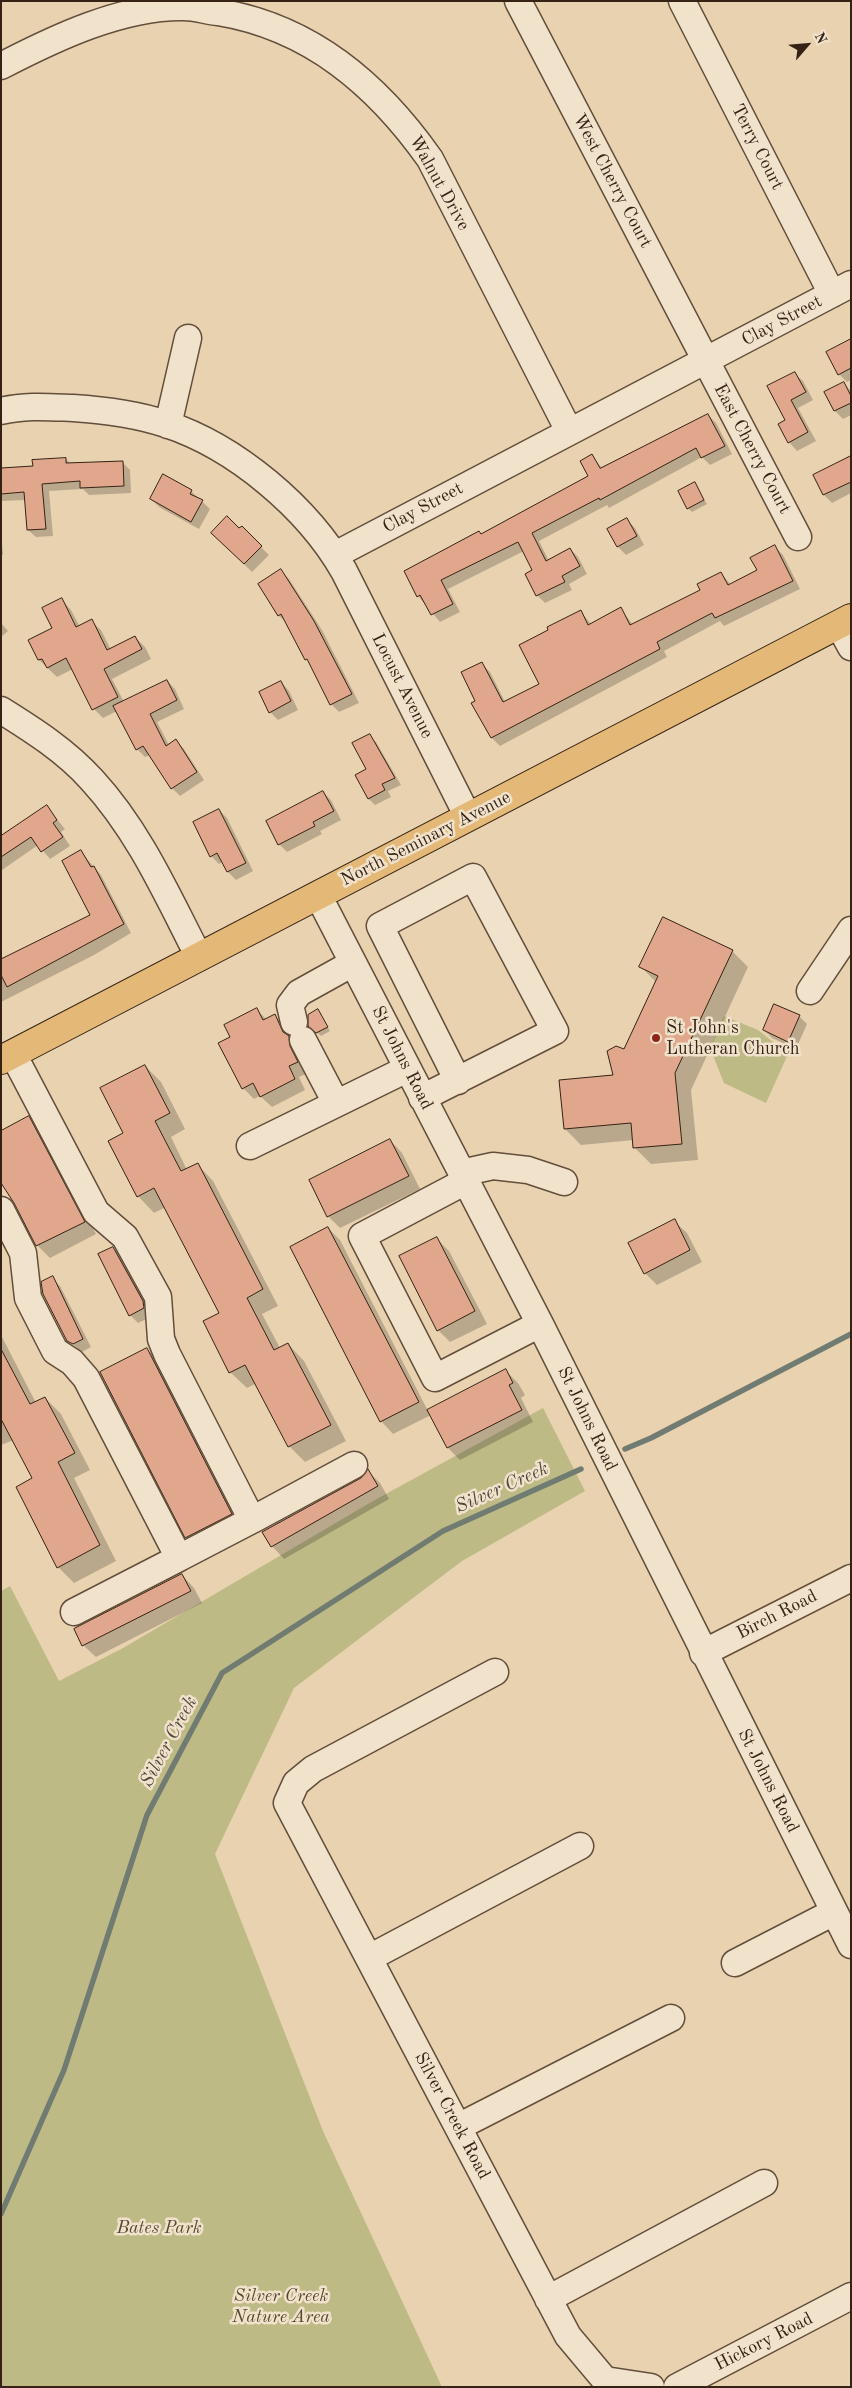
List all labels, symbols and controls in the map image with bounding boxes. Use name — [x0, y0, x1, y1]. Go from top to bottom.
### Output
north arrow — [782, 20, 832, 70]
text: N — [812, 30, 829, 46]
street label: Terry Court — [726, 100, 788, 194]
street label: West Cherry Court — [568, 110, 656, 252]
street label: Walnut Drive — [404, 132, 474, 234]
street label: Clay Street — [738, 291, 826, 351]
street label: East Cherry Court — [709, 380, 795, 518]
street label: Clay Street — [379, 478, 467, 538]
street label: Locust Avenue — [366, 630, 438, 742]
street label: North Seminary Avenue — [338, 787, 514, 891]
street label: St Johns Road — [367, 1002, 437, 1114]
place label: St John's Lutheran Church — [666, 1017, 800, 1060]
marker: St John's Lutheran Church — [650, 1032, 662, 1044]
street label: St Johns Road — [552, 1363, 622, 1475]
water label: Silver Creek — [452, 1457, 552, 1519]
street label: Birch Road — [733, 1586, 821, 1644]
water label: Silver Creek — [136, 1693, 202, 1791]
street label: St Johns Road — [733, 1725, 803, 1837]
street label: Silver Creek Road — [409, 2049, 495, 2183]
park label: Bates Park — [117, 2217, 201, 2239]
park label: Silver Creek Nature Area — [232, 2285, 330, 2328]
street label: Hickory Road — [711, 2308, 817, 2376]

